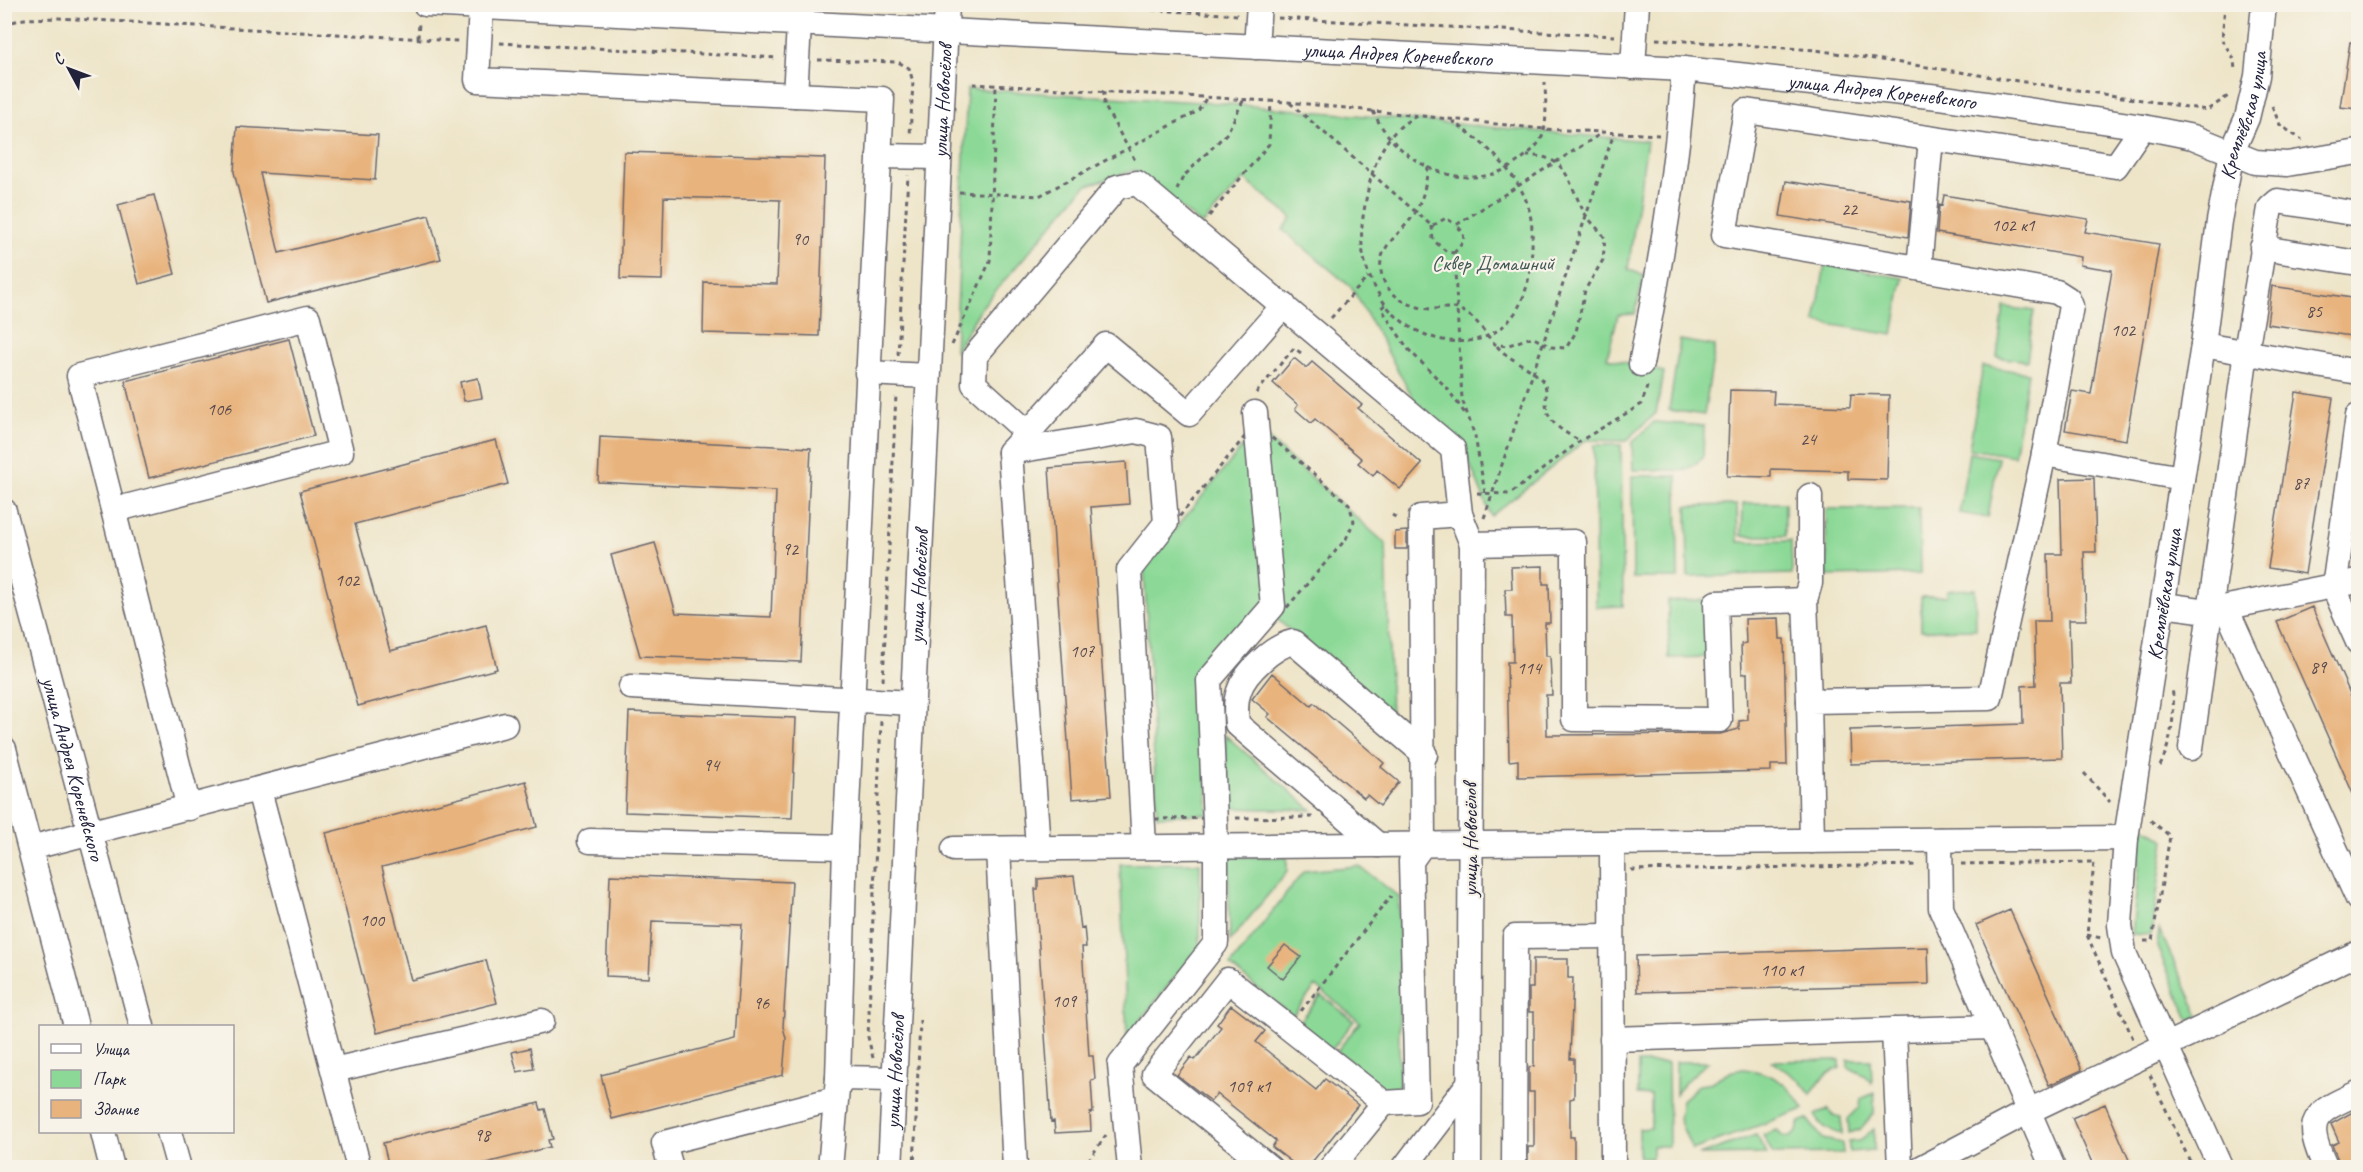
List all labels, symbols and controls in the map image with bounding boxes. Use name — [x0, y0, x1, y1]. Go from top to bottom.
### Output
street label: улица Андрея Кореневского — [1301, 36, 1494, 72]
north arrow — [39, 39, 99, 99]
street label: улица Новосёлов — [926, 40, 958, 161]
text: С — [48, 49, 70, 69]
street label: Кремлёвская улица — [2214, 49, 2272, 182]
street label: улица Андрея Кореневского — [1785, 67, 1979, 116]
house number: 22 — [1841, 198, 1859, 220]
house number: 102 к1 — [1991, 214, 2036, 236]
house number: 90 — [792, 228, 810, 250]
park label: Сквер Домашний — [1432, 250, 1555, 276]
house number: 85 — [2306, 300, 2323, 322]
house number: 102 — [2111, 319, 2137, 341]
house number: 106 — [207, 398, 232, 420]
house number: 24 — [1800, 428, 1818, 450]
house number: 87 — [2293, 472, 2310, 494]
street label: улица Новосёлов — [903, 525, 934, 646]
street label: Кремлёвская улица — [2141, 525, 2187, 662]
house number: 92 — [782, 538, 800, 560]
house number: 102 — [335, 569, 361, 591]
house number: 107 — [1070, 640, 1095, 662]
house number: 89 — [2310, 656, 2328, 678]
house number: 114 — [1517, 657, 1543, 679]
street label: улица Андрея Кореневского — [36, 672, 111, 865]
house number: 94 — [703, 754, 721, 776]
street label: улица Новосёлов — [1457, 779, 1483, 899]
house number: 100 — [360, 909, 386, 931]
house number: 110 к1 — [1760, 959, 1805, 981]
house number: 109 — [1052, 990, 1078, 1012]
house number: 96 — [753, 992, 770, 1014]
street label: улица Новосёлов — [879, 1011, 911, 1131]
legend — [39, 1025, 234, 1133]
text: Улица — [93, 1038, 130, 1060]
text: Парк — [93, 1068, 127, 1090]
house number: 109 к1 — [1227, 1075, 1272, 1097]
text: Здание — [93, 1098, 139, 1120]
house number: 98 — [474, 1124, 492, 1146]

